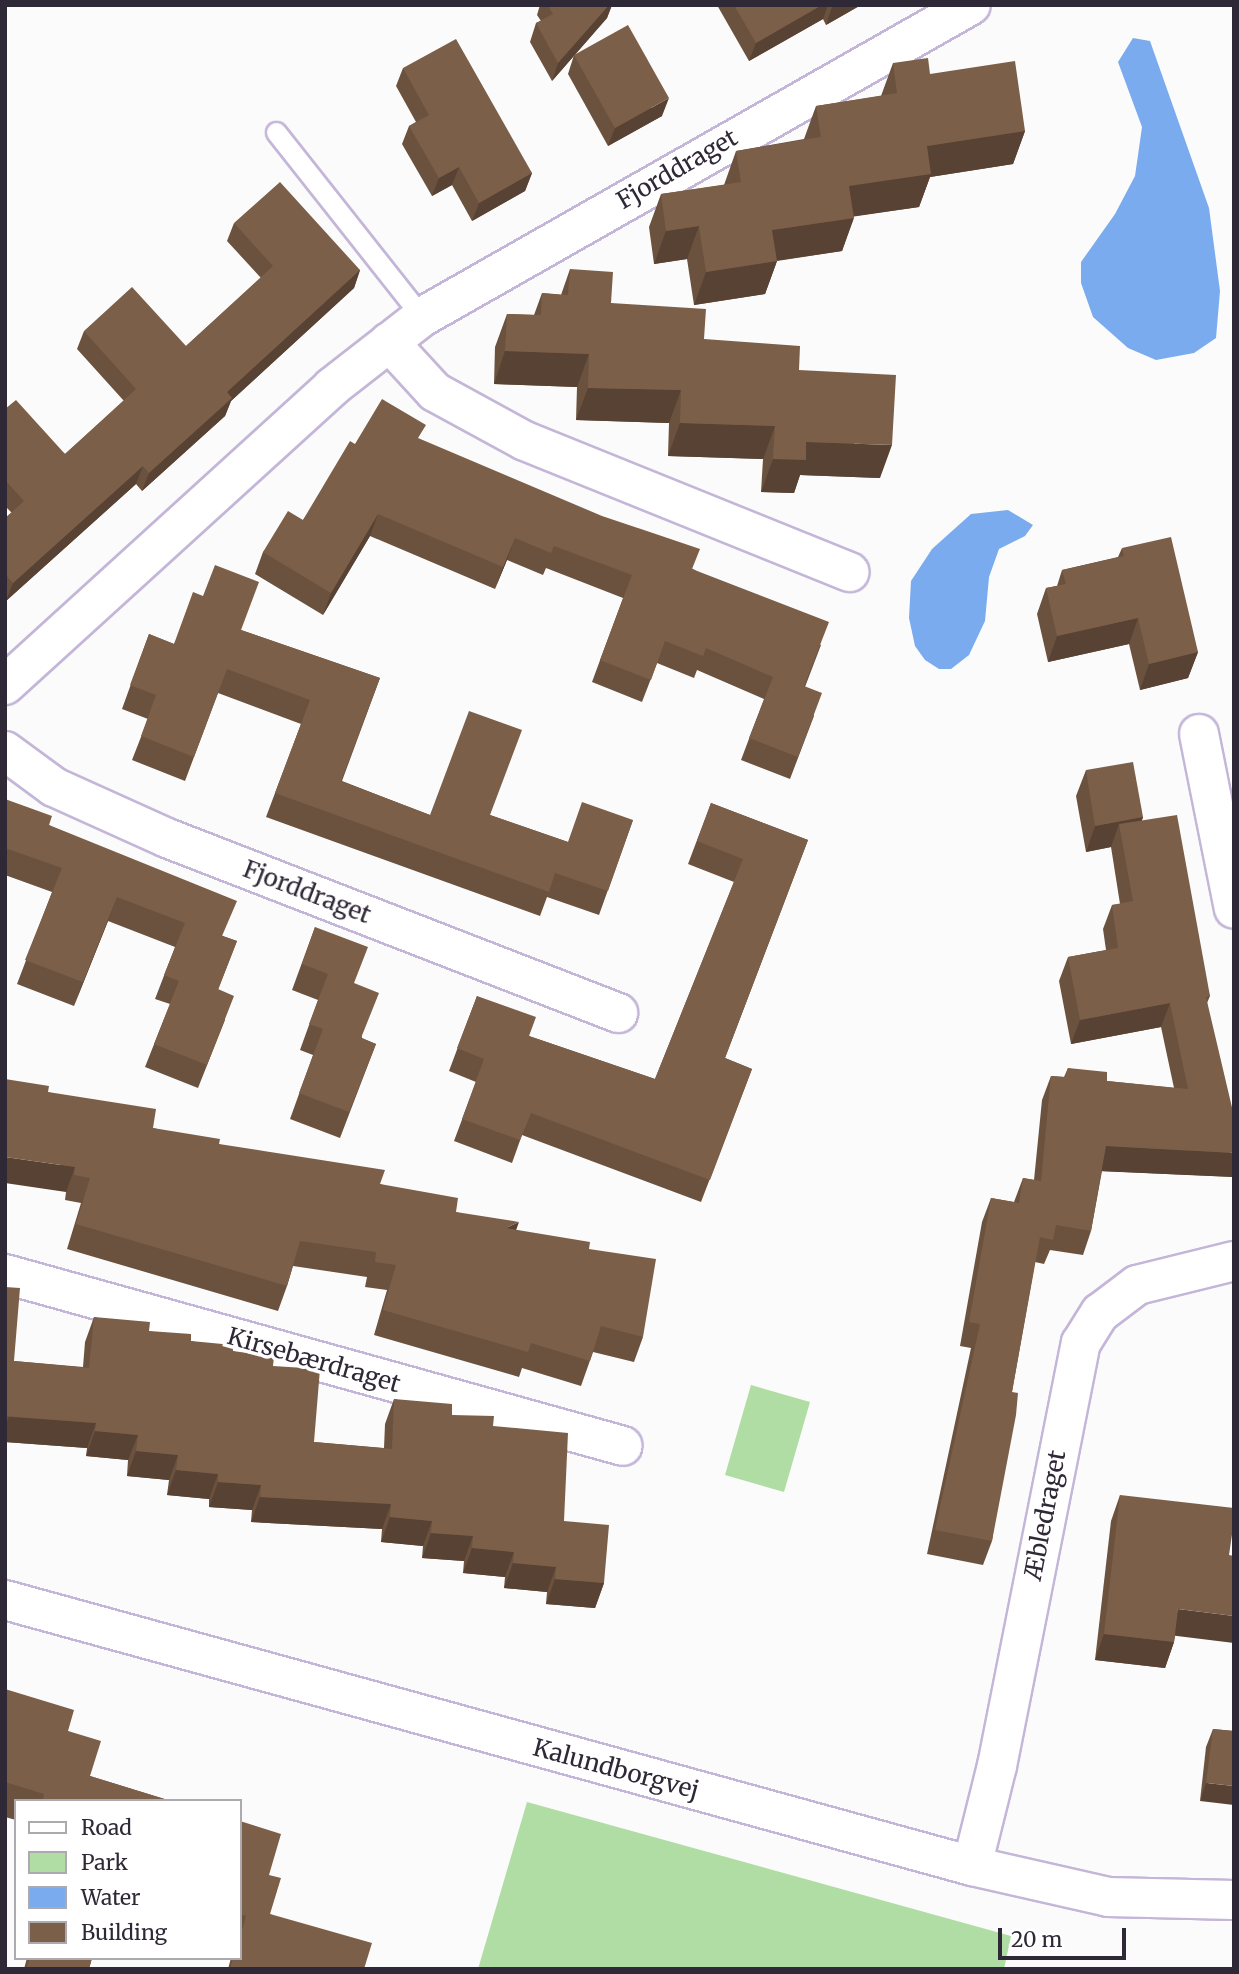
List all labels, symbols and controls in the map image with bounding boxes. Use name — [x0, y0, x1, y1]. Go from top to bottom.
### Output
street label: Fjorddraget — [612, 123, 742, 215]
street label: Fjorddraget — [239, 854, 375, 930]
street label: Kirsebærdraget — [224, 1322, 404, 1398]
street label: Æbledraget — [1018, 1448, 1072, 1582]
street label: Kalundborgvej — [530, 1733, 702, 1805]
legend — [14, 1799, 242, 1960]
text: Road — [81, 1814, 132, 1841]
text: Park — [81, 1849, 128, 1876]
text: Water — [81, 1884, 140, 1911]
scale bar — [1001, 1914, 1129, 1958]
text: Building — [81, 1919, 167, 1946]
text: 20 m — [1011, 1926, 1062, 1953]

